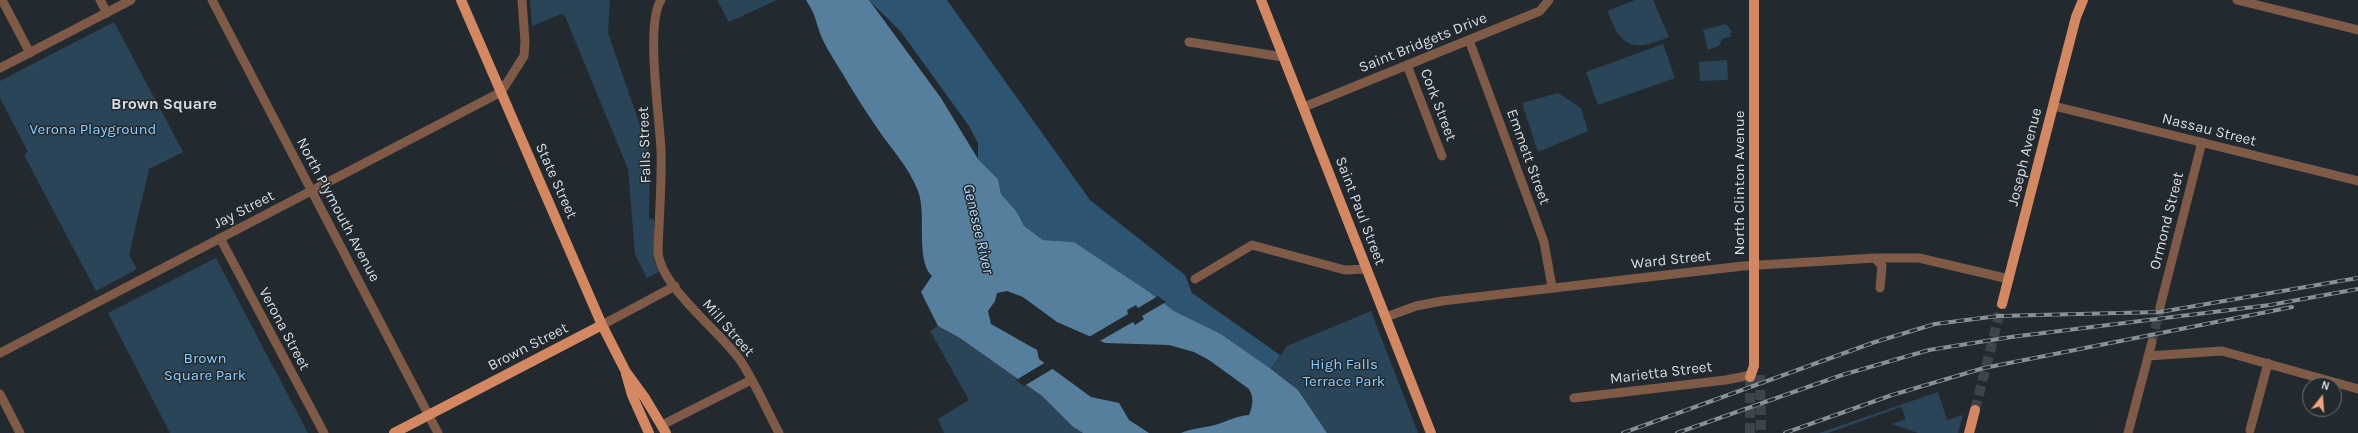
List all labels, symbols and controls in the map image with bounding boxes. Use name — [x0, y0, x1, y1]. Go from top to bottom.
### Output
street label: Saint Bridgets Drive — [1356, 9, 1490, 77]
street label: Cork Street — [1416, 66, 1460, 144]
district label: Brown Square — [111, 94, 217, 114]
street label: Falls Street — [635, 106, 655, 184]
street label: Joseph Avenue — [2004, 106, 2046, 208]
street label: Emmett Street — [1502, 107, 1554, 207]
street label: Nassau Street — [2160, 110, 2258, 150]
street label: North Clinton Avenue — [1731, 111, 1749, 255]
park label: Verona Playground — [30, 121, 156, 139]
street label: North Plymouth Avenue — [292, 135, 384, 285]
street label: State Street — [531, 140, 581, 222]
street label: Saint Paul Street — [1331, 154, 1389, 268]
street label: Ormond Street — [2146, 170, 2188, 272]
water label: Genesee River — [958, 182, 998, 276]
street label: Jay Street — [210, 187, 278, 233]
street label: Ward Street — [1630, 247, 1712, 273]
street label: Verona Street — [255, 284, 313, 374]
street label: Mill Street — [698, 296, 758, 360]
street label: Brown Street — [485, 319, 571, 375]
park label: Brown Square Park — [164, 350, 246, 385]
park label: High Falls Terrace Park — [1303, 356, 1385, 391]
street label: Marietta Street — [1609, 358, 1713, 388]
north arrow — [2302, 377, 2342, 417]
text: N — [2320, 379, 2331, 393]

